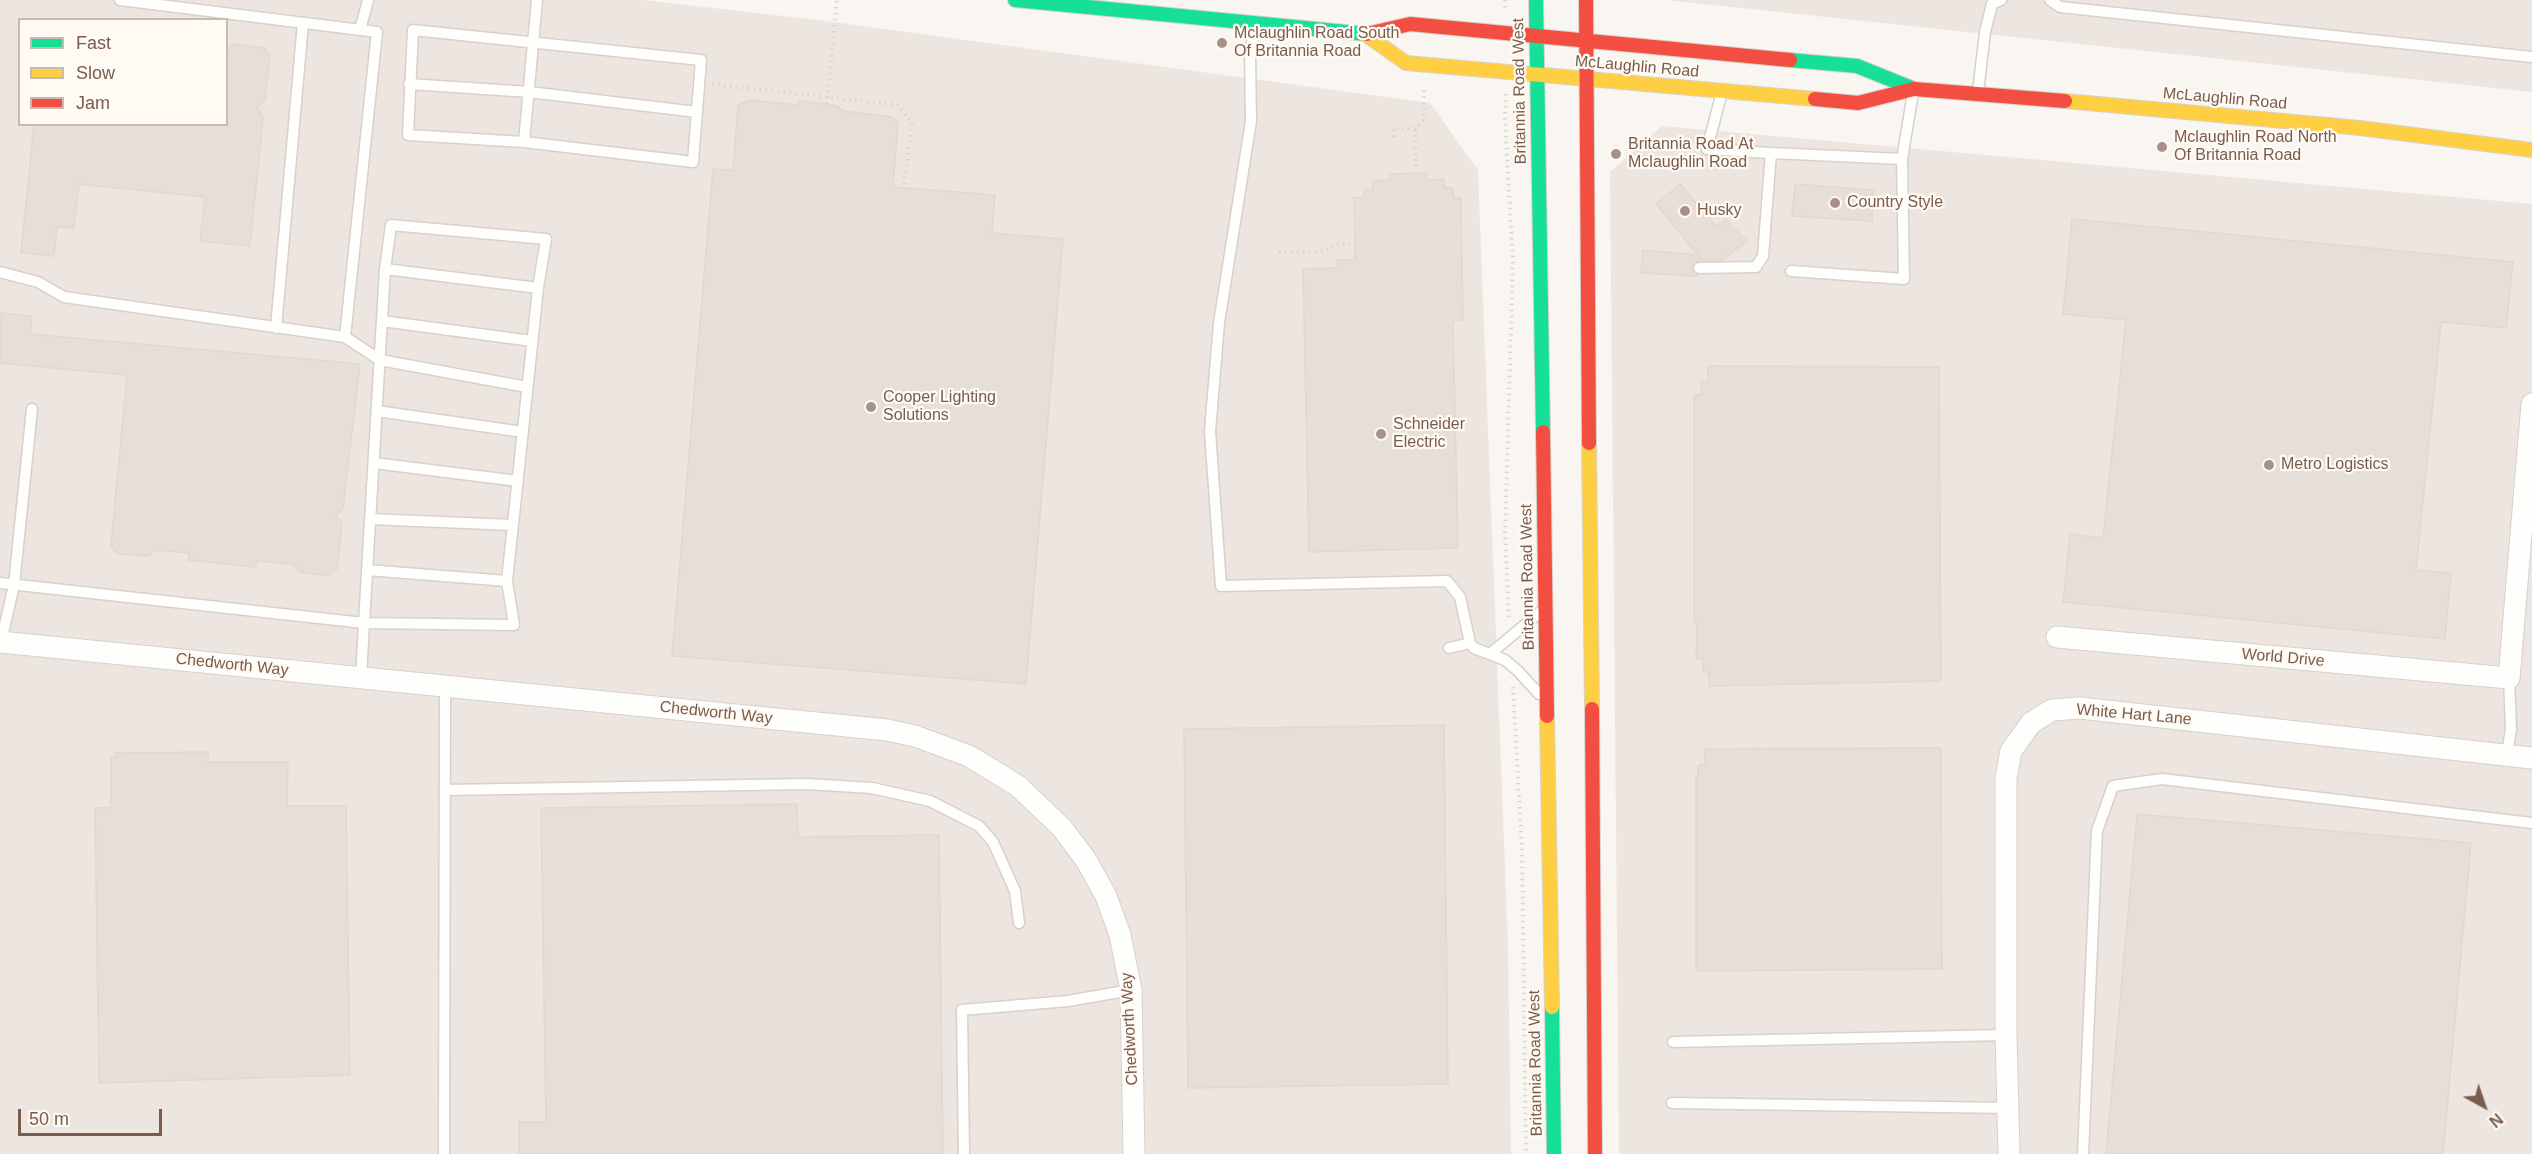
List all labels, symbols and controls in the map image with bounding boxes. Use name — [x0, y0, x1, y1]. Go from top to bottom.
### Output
legend — [18, 18, 228, 126]
street label: Britannia Road West — [1509, 18, 1531, 164]
place label: Mclaughlin Road South Of Britannia Road — [1234, 24, 1399, 62]
text: Fast — [76, 33, 111, 53]
marker: Mclaughlin Road South Of Britannia Road — [1215, 36, 1229, 50]
street label: McLaughlin Road — [1574, 52, 1700, 82]
text: Slow — [76, 63, 115, 83]
street label: McLaughlin Road — [2162, 84, 2288, 114]
text: Jam — [76, 93, 110, 113]
place label: Mclaughlin Road North Of Britannia Road — [2174, 128, 2337, 166]
place label: Britannia Road At Mclaughlin Road — [1628, 135, 1753, 173]
marker: Mclaughlin Road North Of Britannia Road — [2155, 140, 2169, 154]
marker: Britannia Road At Mclaughlin Road — [1609, 147, 1623, 161]
place label: Country Style — [1847, 193, 1943, 213]
marker: Country Style — [1828, 196, 1842, 210]
place label: Husky — [1697, 201, 1741, 221]
marker: Husky — [1678, 204, 1692, 218]
place label: Cooper Lighting Solutions — [883, 388, 996, 426]
marker: Cooper Lighting Solutions — [864, 400, 878, 414]
place label: Schneider Electric — [1393, 415, 1465, 453]
marker: Schneider Electric — [1374, 427, 1388, 441]
place label: Metro Logistics — [2281, 455, 2389, 475]
marker: Metro Logistics — [2262, 458, 2276, 472]
street label: Britannia Road West — [1517, 504, 1539, 650]
street label: World Drive — [2241, 645, 2325, 671]
street label: Chedworth Way — [175, 650, 289, 680]
street label: Chedworth Way — [659, 698, 773, 728]
street label: White Hart Lane — [2076, 700, 2192, 730]
street label: Chedworth Way — [1117, 972, 1143, 1086]
street label: Britannia Road West — [1525, 990, 1547, 1136]
north arrow — [2454, 1076, 2514, 1136]
scale bar — [21, 1097, 165, 1135]
text: 50 m — [29, 1109, 69, 1129]
text: N — [2486, 1110, 2506, 1130]

